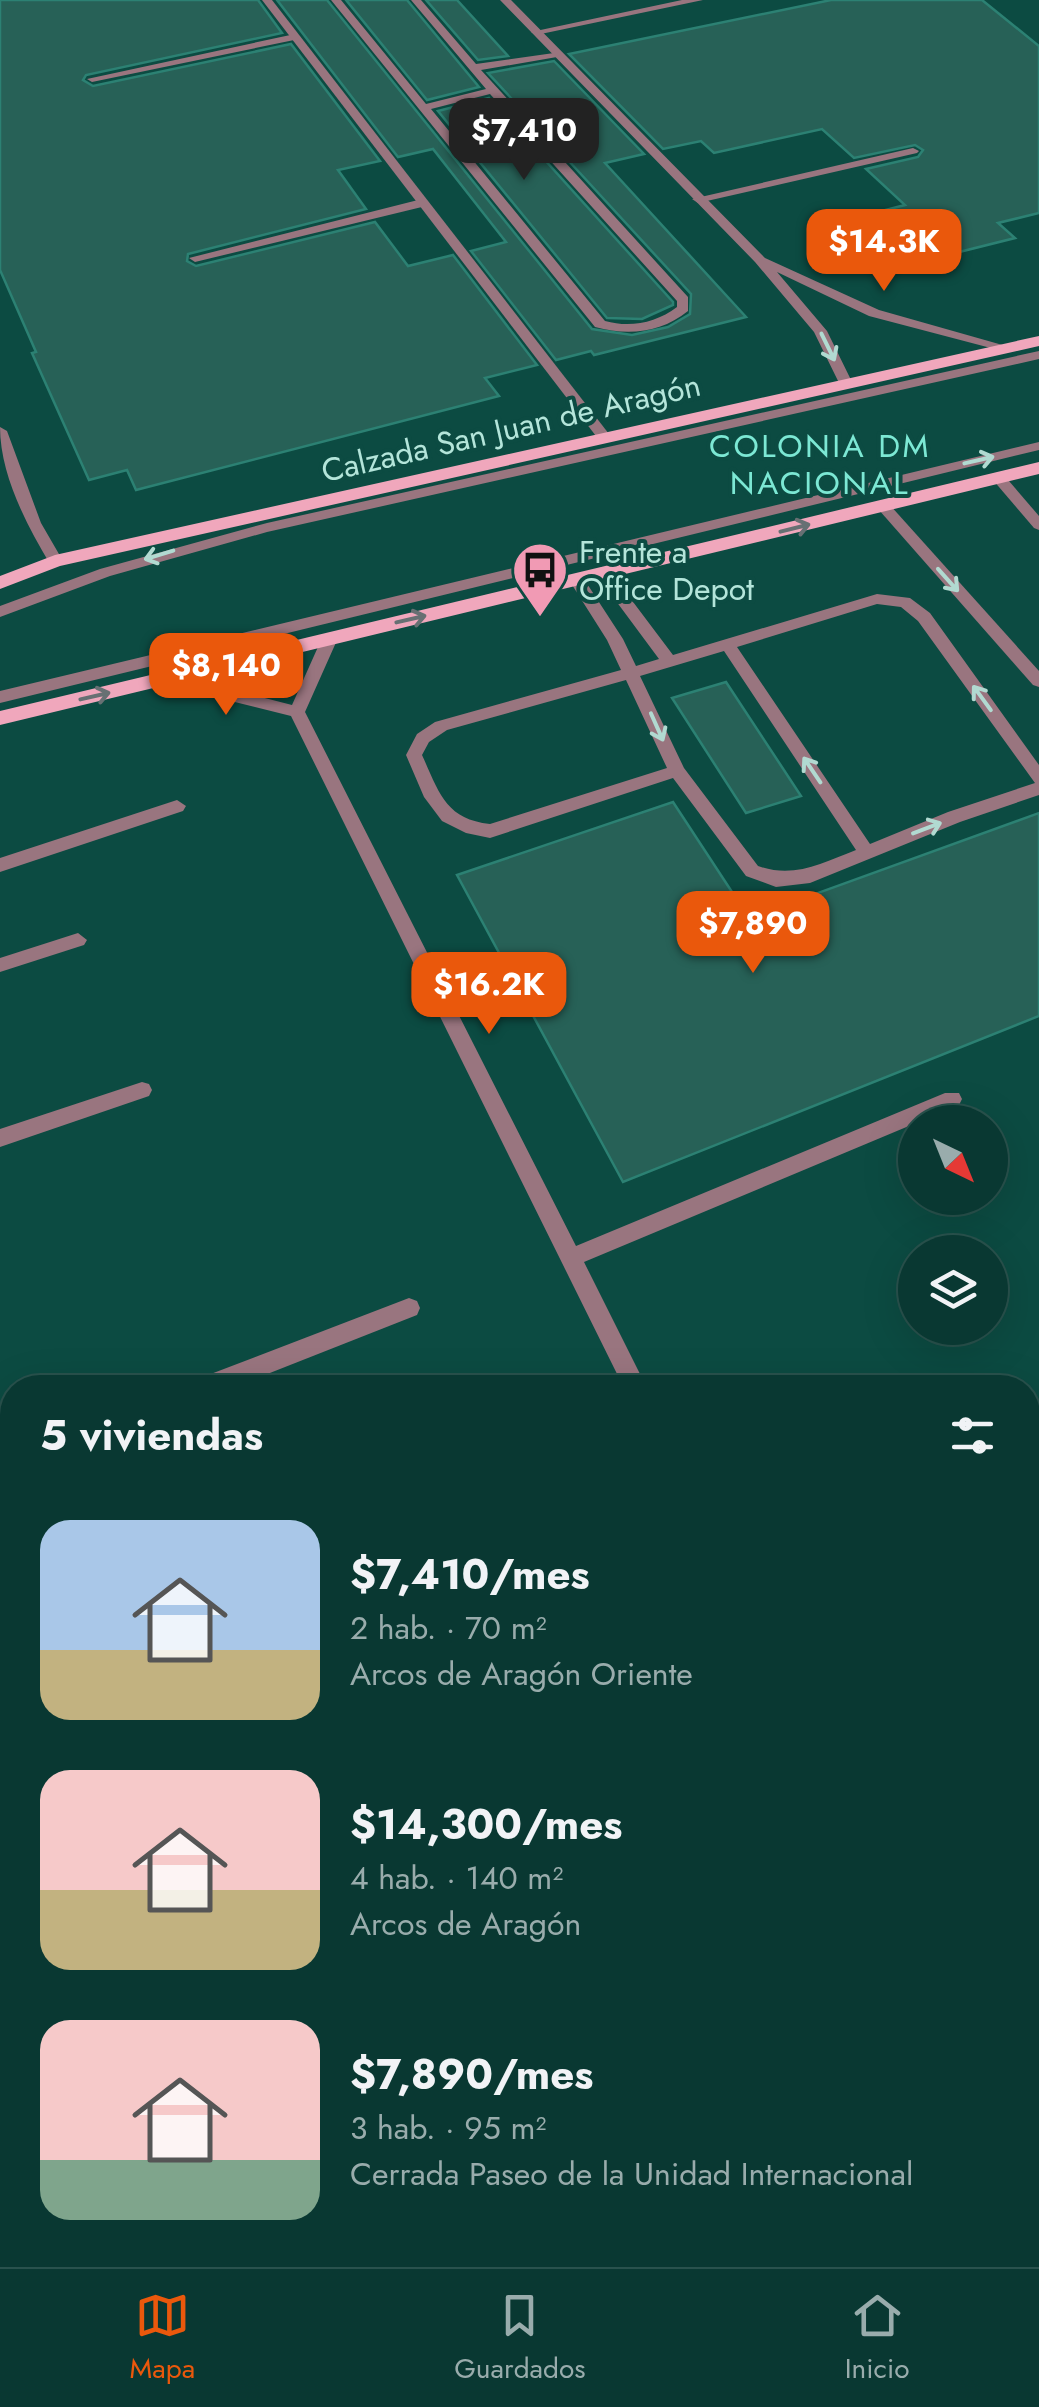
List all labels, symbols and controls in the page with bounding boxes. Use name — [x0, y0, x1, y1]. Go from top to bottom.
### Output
pin: $7,410 — [443, 98, 605, 183]
text: $7,410 — [471, 107, 577, 153]
pin: $14.3K — [803, 209, 965, 294]
text: $14.3K — [828, 218, 940, 264]
one-way arrow — [819, 331, 838, 361]
street label: Calzada San Juan de Aragón — [317, 362, 705, 494]
district label: COLONIA DM NACIONAL — [709, 423, 931, 506]
one-way arrow — [962, 450, 994, 468]
one-way arrow — [778, 518, 810, 536]
place label: Frente a Office Depot — [579, 529, 754, 612]
bus stop icon: Frente a Office Depot — [510, 540, 570, 619]
one-way arrow — [144, 547, 175, 565]
one-way arrow — [937, 567, 960, 592]
one-way arrow — [394, 609, 426, 627]
pin: $8,140 — [145, 633, 307, 718]
text: $8,140 — [171, 642, 281, 688]
one-way arrow — [972, 685, 993, 713]
one-way arrow — [78, 686, 110, 704]
one-way arrow — [649, 711, 667, 742]
one-way arrow — [802, 757, 823, 785]
one-way arrow — [912, 817, 942, 835]
pin: $7,890 — [672, 891, 834, 976]
text: $7,890 — [698, 900, 808, 946]
pin: $16.2K — [408, 952, 570, 1037]
text: $16.2K — [433, 961, 545, 1007]
north arrow — [898, 1105, 1008, 1215]
map controls — [898, 1105, 1008, 1345]
button: layers — [898, 1235, 1008, 1345]
text: 5 viviendas — [40, 1405, 263, 1466]
icon: filters — [945, 1408, 1000, 1463]
text: $7,410/mes — [350, 1544, 590, 1605]
icon: home — [120, 1560, 240, 1680]
text: 2 hab. · 70 m² — [350, 1605, 547, 1651]
text: Arcos de Aragón Oriente — [350, 1651, 693, 1697]
text: $14,300/mes — [350, 1794, 622, 1855]
icon: home — [120, 1810, 240, 1930]
text: 4 hab. · 140 m² — [350, 1855, 563, 1901]
text: Arcos de Aragón — [350, 1901, 581, 1947]
text: $7,890/mes — [350, 2044, 593, 2105]
icon: home — [120, 2060, 240, 2180]
text: 3 hab. · 95 m² — [350, 2105, 546, 2151]
text: Cerrada Paseo de la Unidad Internacional — [350, 2151, 913, 2197]
tab: Mapa — [130, 2288, 195, 2389]
tab: Guardados — [454, 2288, 586, 2389]
tab: Inicio — [845, 2288, 909, 2389]

